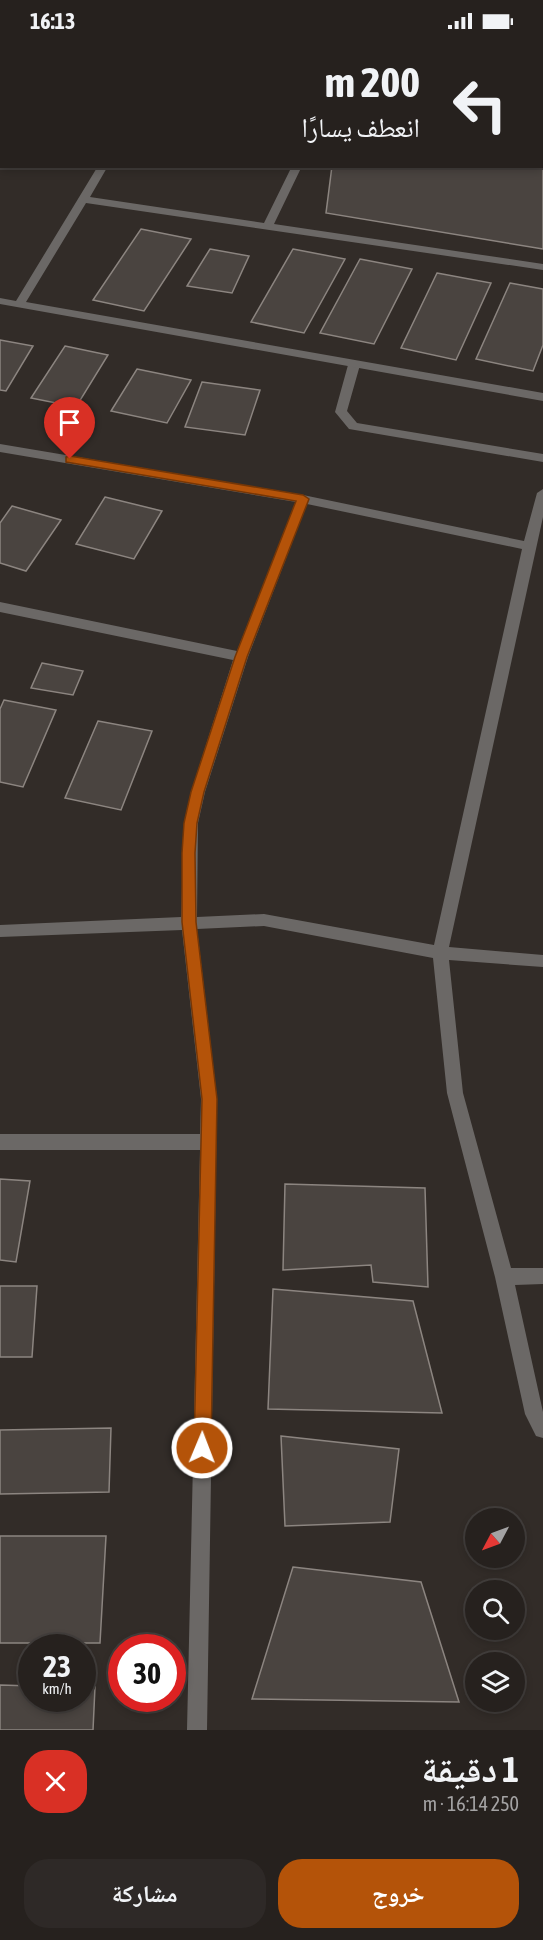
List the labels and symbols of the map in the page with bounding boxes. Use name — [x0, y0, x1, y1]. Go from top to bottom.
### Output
pin — [44, 397, 95, 459]
position arrow — [170, 1416, 234, 1480]
north arrow — [465, 1508, 525, 1568]
speed limit sign: 30 — [108, 1634, 186, 1712]

